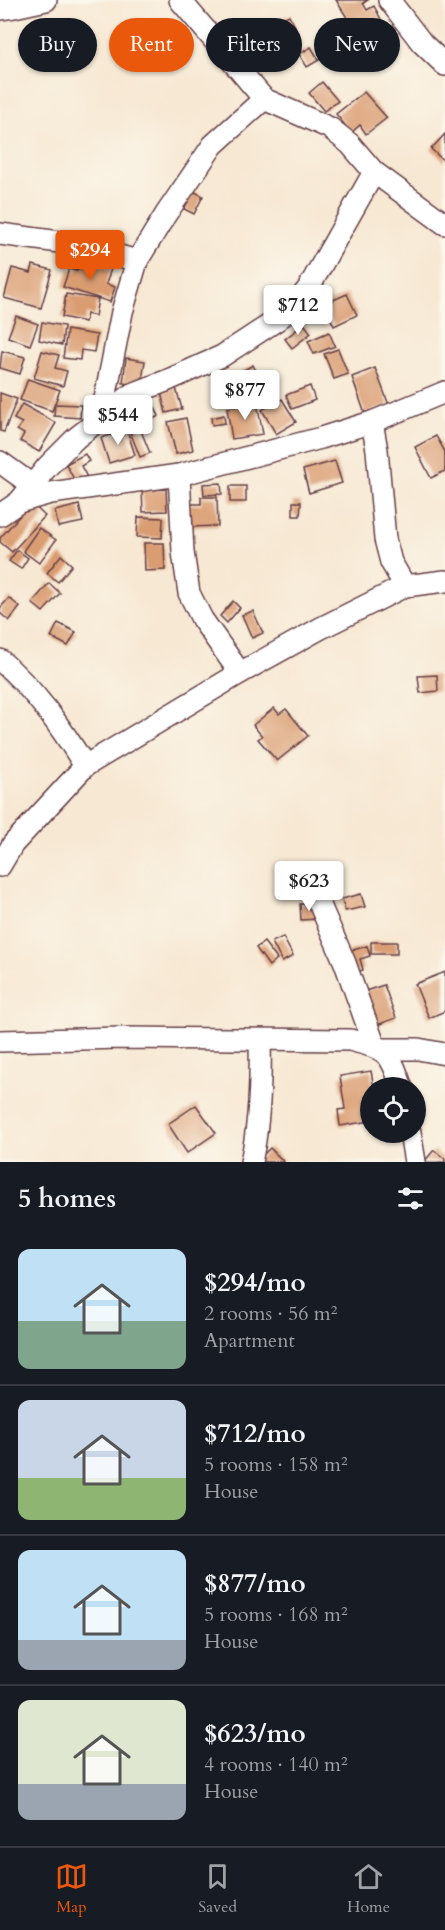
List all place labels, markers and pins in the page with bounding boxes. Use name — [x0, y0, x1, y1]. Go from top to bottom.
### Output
pin: $294 — [54, 230, 126, 281]
pin: $712 — [262, 285, 334, 336]
pin: $877 — [209, 370, 281, 421]
pin: $544 — [82, 395, 154, 446]
pin: $623 — [273, 861, 345, 912]

